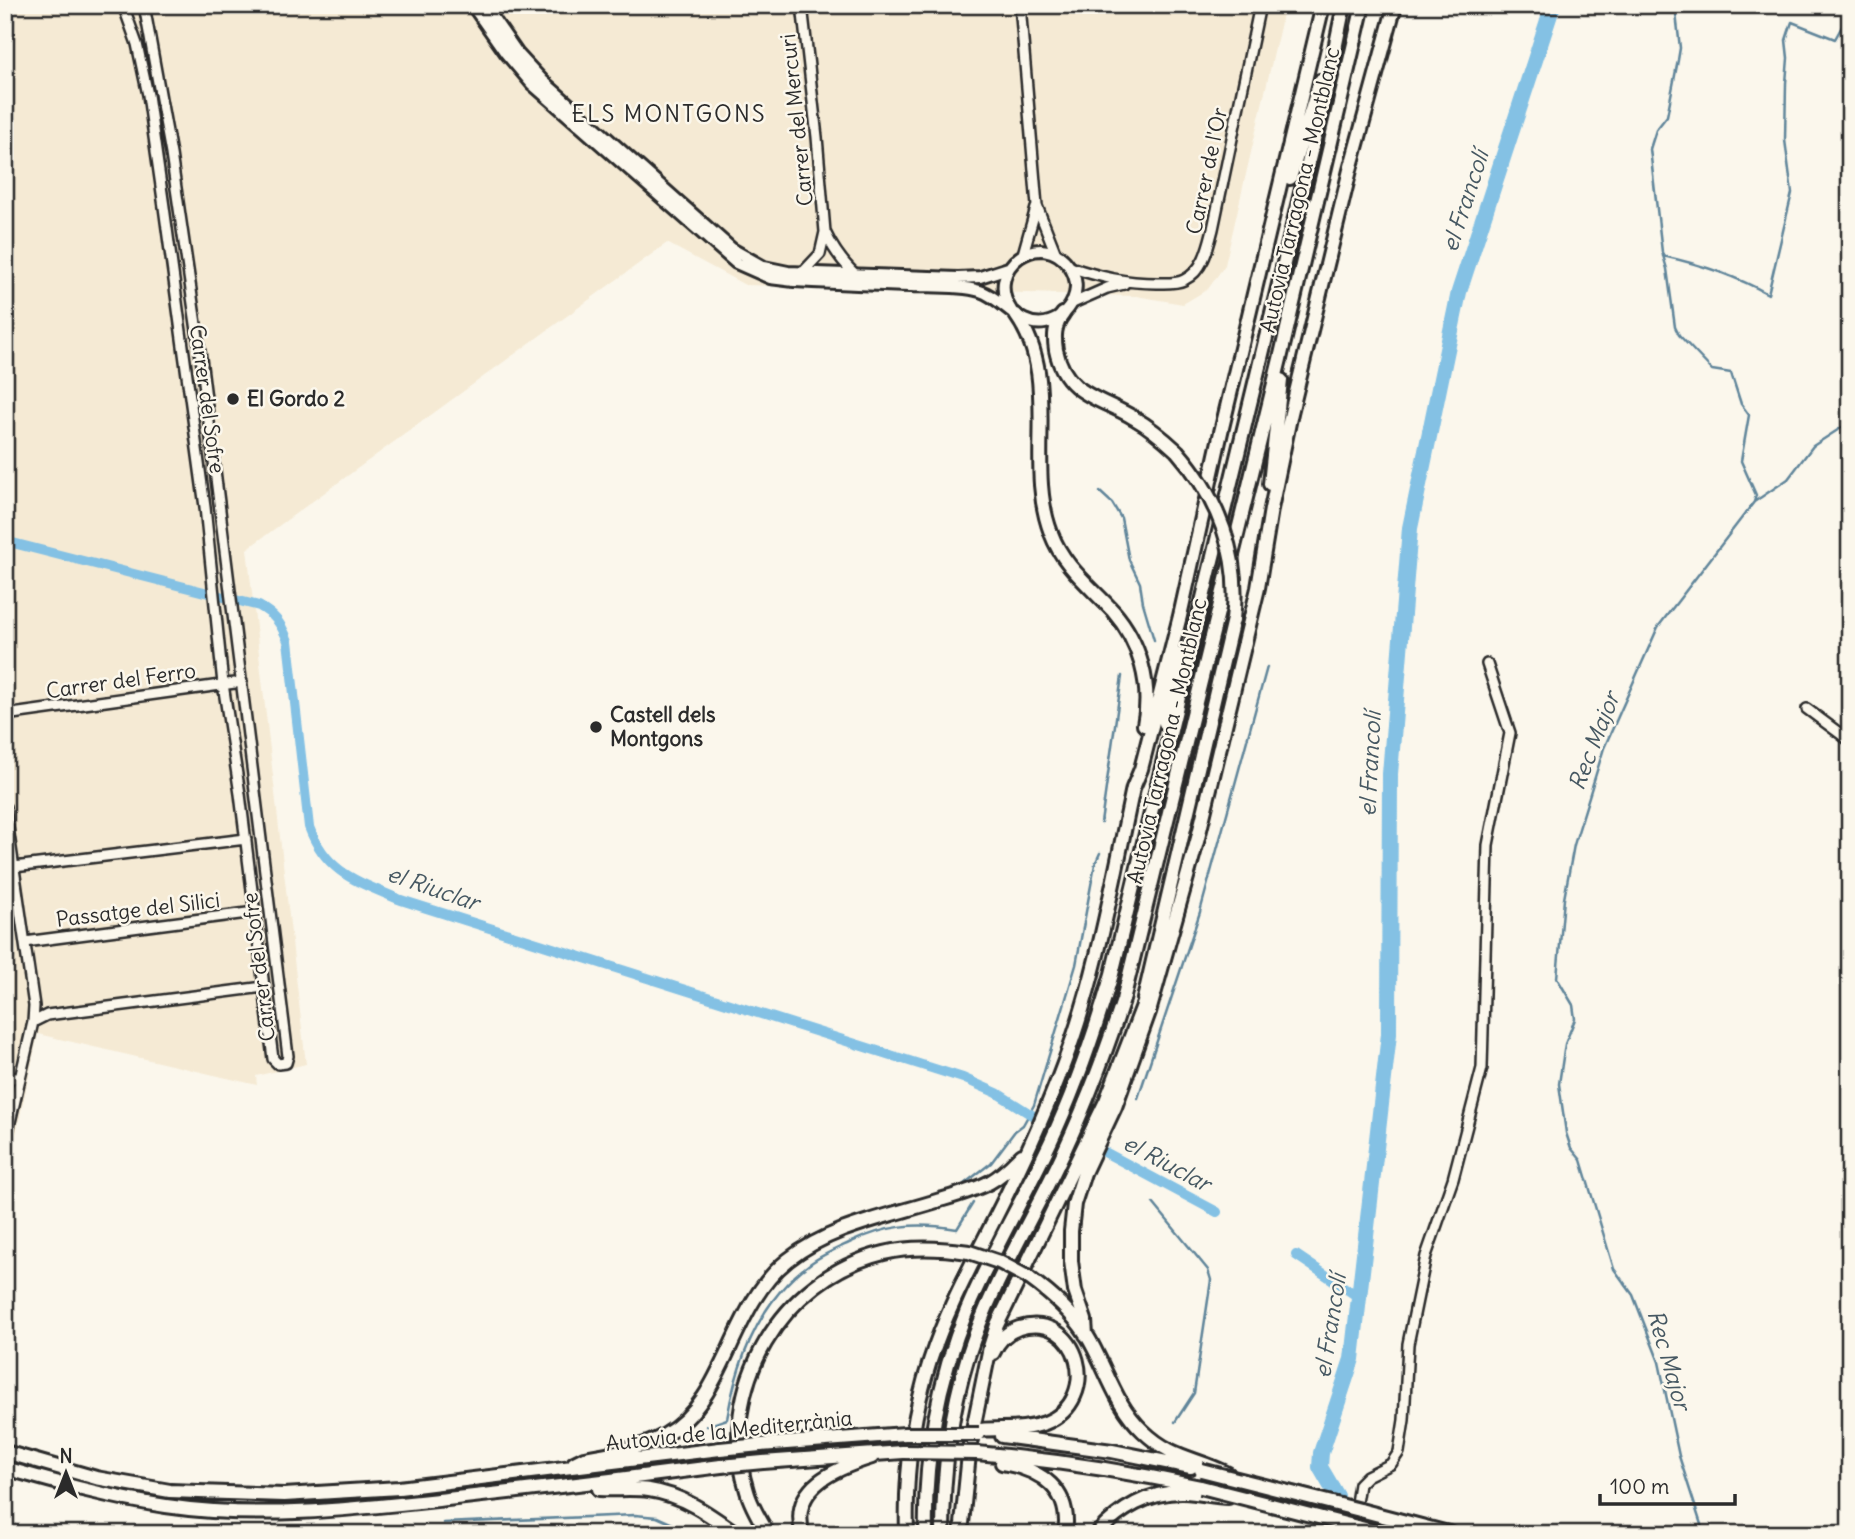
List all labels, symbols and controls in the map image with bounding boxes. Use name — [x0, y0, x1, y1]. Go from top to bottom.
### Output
street label: Carrer del Mercuri — [774, 33, 819, 208]
street label: Autovia Tarragona - Montblanc — [1253, 44, 1346, 335]
district label: ELS MONTGONS — [571, 99, 767, 128]
street label: Carrer de l'Or — [1180, 105, 1233, 237]
water label: el Francolí — [1434, 143, 1496, 255]
street label: Carrer del Sofre — [184, 323, 231, 475]
place label: El Gordo 2 — [247, 385, 345, 412]
marker: El Gordo 2 — [225, 391, 241, 407]
street label: Autovia Tarragona - Montblanc — [1120, 595, 1213, 886]
street label: Carrer del Ferro — [44, 657, 198, 704]
water label: Rec Major — [1562, 685, 1626, 794]
place label: Castell dels Montgons — [610, 701, 716, 752]
water label: el Francolí — [1352, 707, 1387, 817]
marker: Castell dels Montgons — [588, 719, 604, 735]
water label: el Riuclar — [383, 858, 486, 918]
street label: Passatge del Silici — [55, 886, 221, 933]
street label: Carrer del Sofre — [236, 891, 281, 1043]
water label: el Riuclar — [1118, 1127, 1219, 1199]
water label: el Francolí — [1307, 1268, 1353, 1380]
water label: Rec Major — [1641, 1306, 1698, 1416]
street label: Autovia de la Mediterrània — [604, 1404, 854, 1457]
north arrow — [32, 1438, 102, 1508]
text: N — [59, 1444, 73, 1468]
scale bar — [1600, 1462, 1734, 1506]
text: 100 m — [1610, 1473, 1669, 1500]

